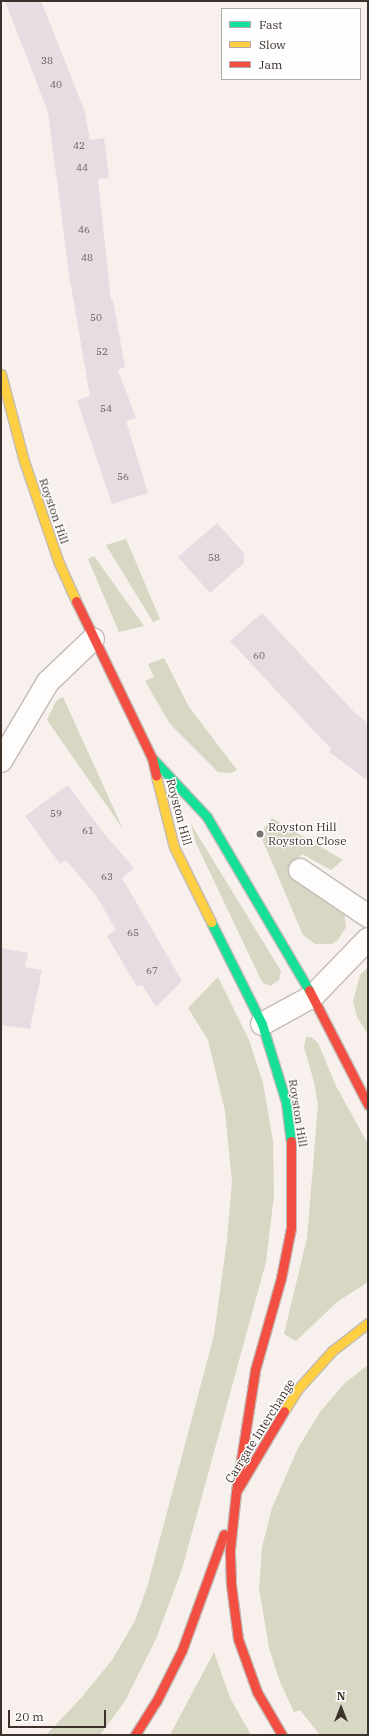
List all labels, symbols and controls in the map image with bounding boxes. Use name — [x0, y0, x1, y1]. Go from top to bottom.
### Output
legend — [221, 8, 361, 80]
text: Fast — [259, 17, 283, 32]
text: Slow — [259, 37, 286, 52]
house number: 38 — [41, 55, 53, 67]
text: Jam — [259, 57, 282, 72]
house number: 40 — [50, 79, 62, 91]
house number: 42 — [73, 140, 85, 152]
house number: 44 — [76, 162, 88, 174]
house number: 46 — [78, 224, 90, 236]
house number: 48 — [81, 252, 93, 264]
house number: 50 — [90, 312, 102, 324]
house number: 52 — [96, 346, 108, 358]
house number: 54 — [100, 403, 112, 415]
house number: 56 — [117, 471, 129, 483]
street label: Royston Hill — [36, 476, 72, 546]
house number: 58 — [208, 552, 220, 564]
house number: 60 — [253, 650, 265, 662]
street label: Royston Hill — [163, 777, 195, 847]
house number: 59 — [50, 808, 62, 820]
place label: Royston Hill Royston Close — [268, 820, 347, 848]
house number: 61 — [82, 825, 94, 837]
marker: Royston Hill Royston Close — [255, 829, 265, 839]
house number: 63 — [101, 871, 113, 883]
house number: 65 — [127, 927, 139, 939]
house number: 67 — [146, 965, 158, 977]
street label: Royston Hill — [286, 1078, 310, 1148]
street label: Carrgate Interchange — [222, 1376, 298, 1486]
north arrow — [321, 1688, 361, 1728]
text: N — [337, 1689, 345, 1703]
scale bar — [10, 1702, 108, 1728]
text: 20 m — [15, 1709, 44, 1724]

